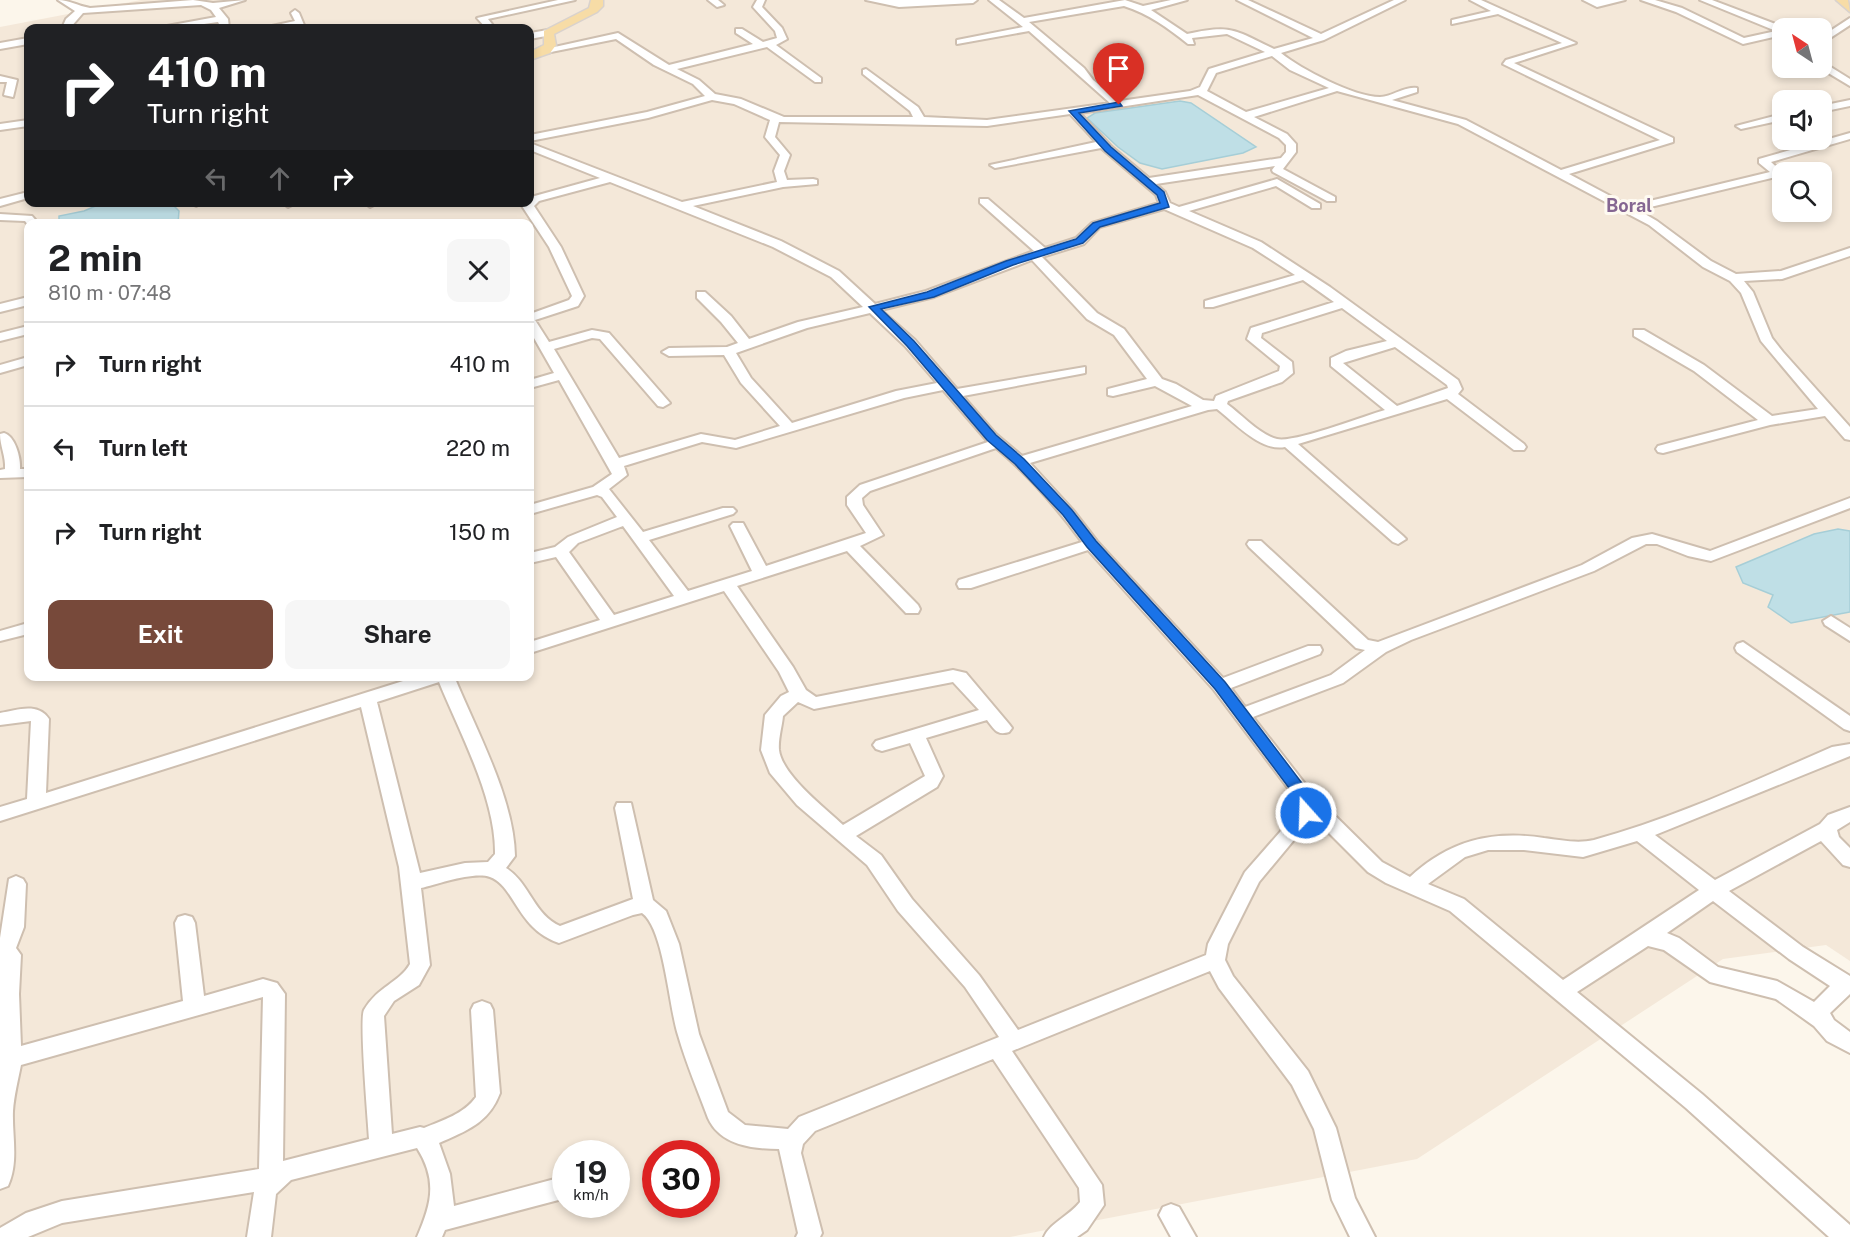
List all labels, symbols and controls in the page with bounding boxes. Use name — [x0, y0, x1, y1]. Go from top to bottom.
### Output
north arrow — [1772, 18, 1832, 78]
map controls — [1772, 18, 1832, 222]
pin — [1093, 43, 1144, 105]
text: 410 m — [147, 47, 267, 96]
icon: right — [48, 48, 126, 126]
icon: arrive — [1102, 52, 1135, 85]
button: sound — [1772, 90, 1832, 150]
text: Turn right — [147, 97, 270, 129]
icon: left — [200, 162, 233, 195]
icon: ahead — [263, 162, 296, 195]
icon: right — [326, 162, 359, 195]
button: search — [1772, 162, 1832, 222]
district label: Boral — [1606, 195, 1652, 216]
text: 2 min — [48, 237, 142, 279]
button: close — [447, 239, 510, 302]
text: 810 m · 07:48 — [48, 281, 171, 305]
icon: right — [48, 348, 81, 381]
text: Turn right — [99, 351, 202, 377]
text: 410 m — [449, 351, 510, 377]
icon: left — [48, 432, 81, 465]
text: Turn left — [99, 435, 188, 461]
text: 220 m — [446, 435, 510, 461]
icon: right — [48, 516, 81, 549]
text: Turn right — [99, 519, 202, 545]
text: 150 m — [449, 519, 510, 545]
button: Exit — [48, 600, 273, 669]
button: Share — [285, 600, 510, 669]
position arrow — [1274, 781, 1338, 845]
speed limit sign: 30 — [642, 1140, 720, 1218]
text: 19 — [575, 1154, 607, 1190]
text: km/h — [573, 1186, 609, 1203]

